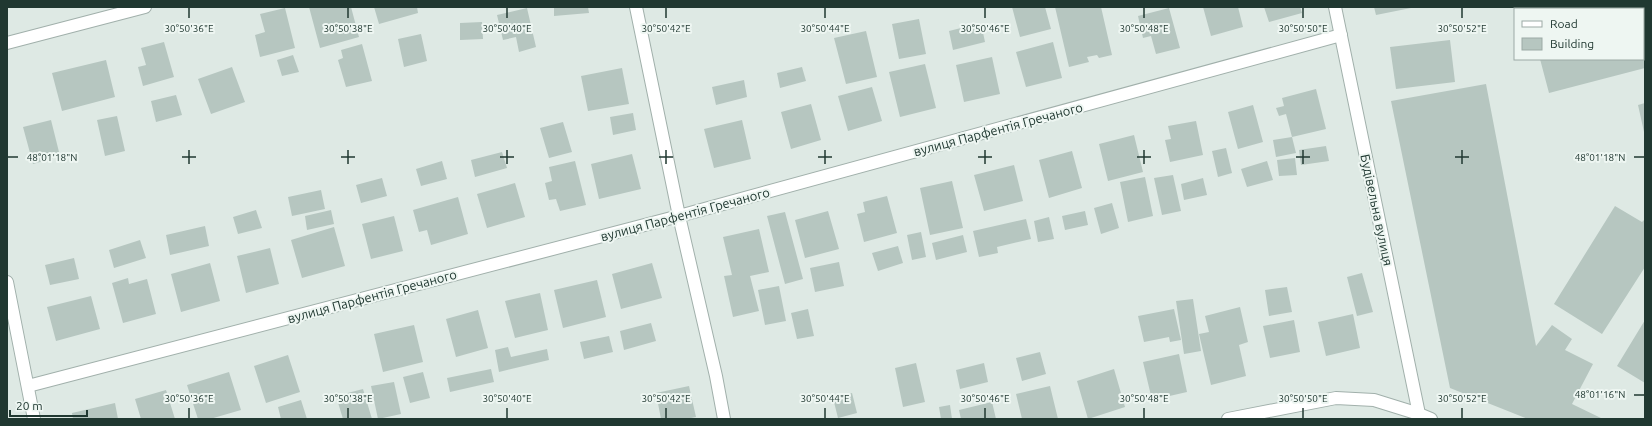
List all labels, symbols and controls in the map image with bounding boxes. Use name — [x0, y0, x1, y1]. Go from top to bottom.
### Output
legend — [1514, 8, 1644, 60]
text: Road — [1550, 17, 1578, 30]
text: 30°50'36"E — [164, 23, 214, 34]
text: 30°50'38"E — [323, 23, 373, 34]
text: 30°50'40"E — [482, 23, 532, 34]
text: 30°50'42"E — [641, 23, 691, 34]
text: 30°50'44"E — [800, 23, 850, 34]
text: 30°50'46"E — [960, 23, 1010, 34]
text: 30°50'48"E — [1119, 23, 1169, 34]
text: 30°50'50"E — [1278, 23, 1328, 34]
text: 30°50'52"E — [1437, 23, 1487, 34]
text: Building — [1550, 37, 1594, 50]
street label: вулиця Парфентія Гречаного — [912, 100, 1084, 158]
text: 48°01'18"N — [27, 152, 77, 163]
text: 48°01'18"N — [1575, 152, 1625, 163]
street label: Будівельна вулиця — [1358, 153, 1396, 267]
street label: вулиця Парфентія Гречаного — [599, 185, 771, 243]
street label: вулиця Парфентія Гречаного — [286, 267, 458, 325]
text: 48°01'16"N — [1575, 389, 1625, 400]
scale bar — [10, 392, 87, 418]
text: 30°50'36"E — [164, 393, 214, 404]
text: 30°50'38"E — [323, 393, 373, 404]
text: 30°50'40"E — [482, 393, 532, 404]
text: 30°50'42"E — [641, 393, 691, 404]
text: 30°50'44"E — [800, 393, 850, 404]
text: 30°50'46"E — [960, 393, 1010, 404]
text: 30°50'48"E — [1119, 393, 1169, 404]
text: 30°50'50"E — [1278, 393, 1328, 404]
text: 30°50'52"E — [1437, 393, 1487, 404]
text: 20 m — [16, 399, 43, 412]

